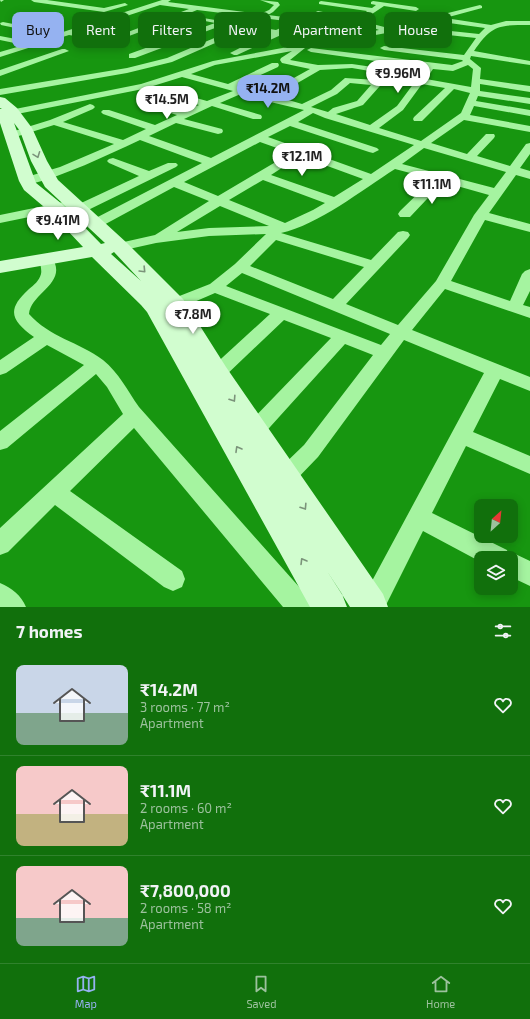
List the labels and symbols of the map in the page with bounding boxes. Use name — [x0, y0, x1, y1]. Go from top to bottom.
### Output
pin: ₹9.96M — [365, 60, 431, 94]
pin: ₹14.2M — [235, 75, 301, 109]
pin: ₹14.5M — [134, 86, 200, 120]
pin: ₹12.1M — [269, 143, 335, 177]
one-way arrow — [32, 152, 40, 159]
pin: ₹11.1M — [399, 171, 465, 205]
pin: ₹9.41M — [25, 207, 91, 241]
one-way arrow — [138, 265, 146, 273]
pin: ₹7.8M — [165, 301, 221, 335]
one-way arrow — [228, 394, 235, 401]
one-way arrow — [235, 446, 242, 453]
north arrow — [474, 499, 518, 543]
one-way arrow — [299, 503, 306, 510]
one-way arrow — [301, 558, 308, 565]

